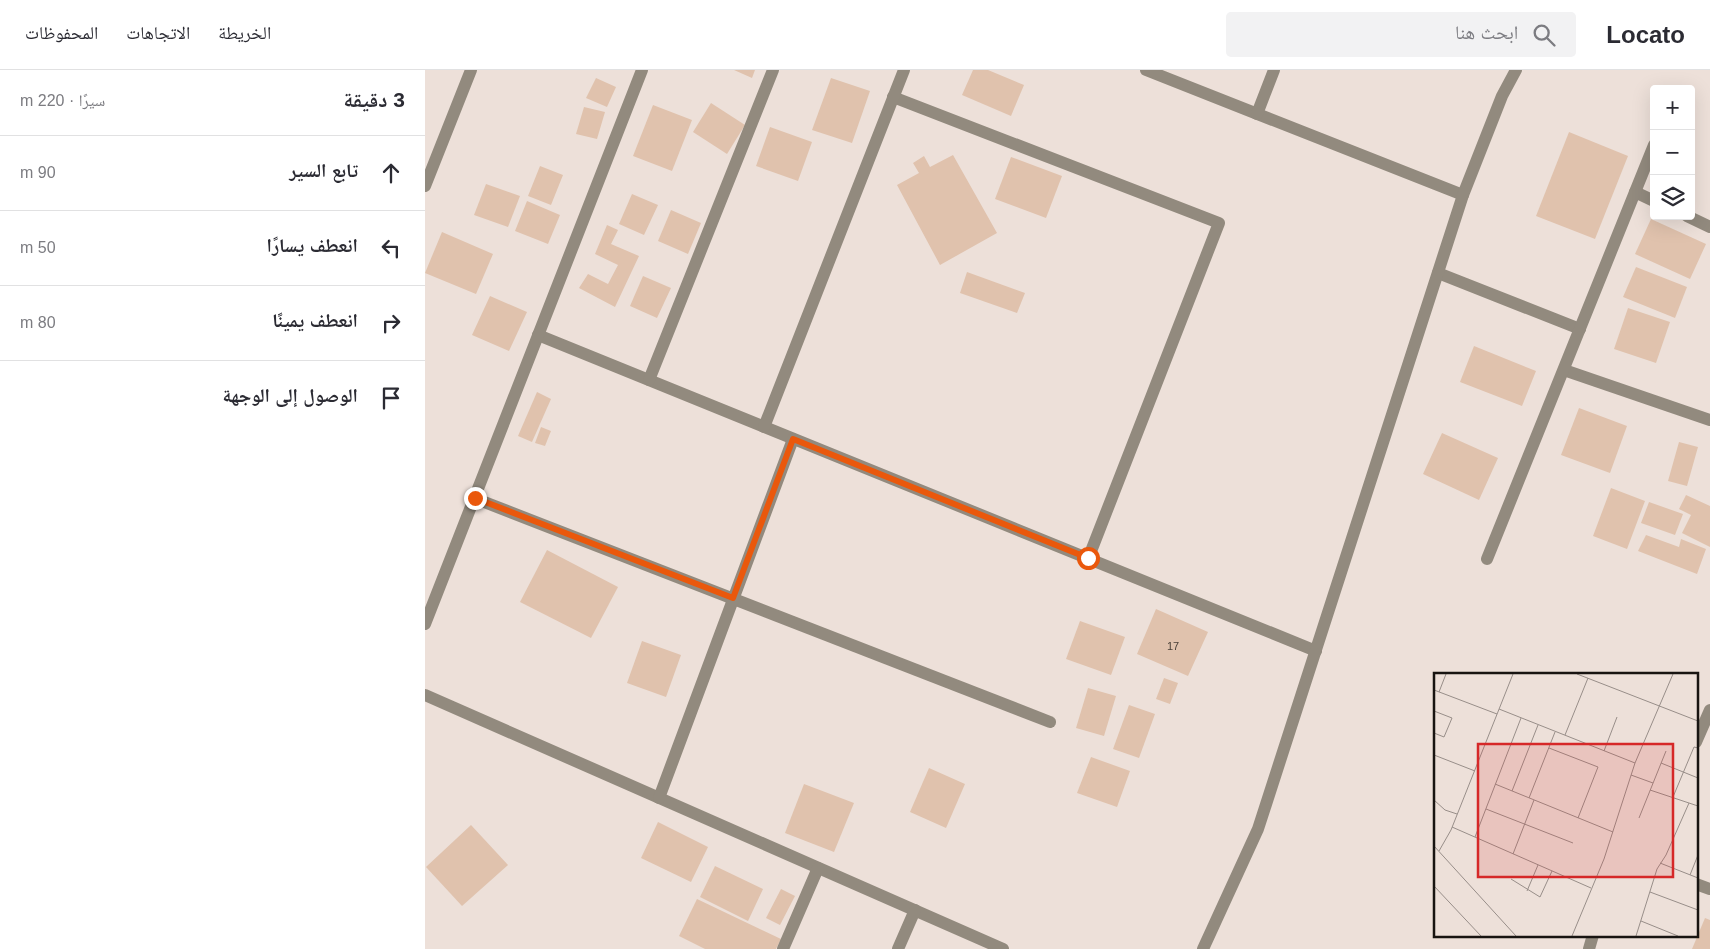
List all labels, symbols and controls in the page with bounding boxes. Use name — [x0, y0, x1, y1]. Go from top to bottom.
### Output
search box — [1226, 12, 1576, 57]
icon: search — [1530, 21, 1558, 49]
text: Locato — [1606, 21, 1685, 48]
text: ابحث هنا — [1455, 22, 1518, 43]
text: المحفوظات — [25, 23, 98, 43]
text: الاتجاهات — [126, 23, 190, 43]
text: الخريطة — [218, 23, 271, 43]
map controls — [1650, 85, 1695, 220]
button: + — [1650, 85, 1695, 130]
text: 3 دقيقة — [343, 88, 405, 111]
text: سيرًا · 220 m — [20, 92, 105, 109]
button: − — [1650, 130, 1695, 175]
icon: ahead — [377, 159, 405, 187]
text: تابع السير — [289, 160, 358, 181]
text: 90 m — [20, 164, 56, 181]
button: layers — [1650, 175, 1695, 220]
icon: left — [377, 234, 405, 262]
text: انعطف يسارًا — [267, 235, 358, 256]
text: 50 m — [20, 239, 56, 256]
icon: right — [377, 309, 405, 337]
text: انعطف يمينًا — [272, 310, 358, 331]
text: 80 m — [20, 314, 56, 331]
icon: arrive — [377, 384, 405, 412]
text: الوصول إلى الوجهة — [222, 385, 358, 406]
route end — [464, 487, 487, 510]
route start — [1077, 547, 1100, 570]
house number: 17 — [1167, 640, 1179, 652]
inset map — [1434, 673, 1697, 936]

